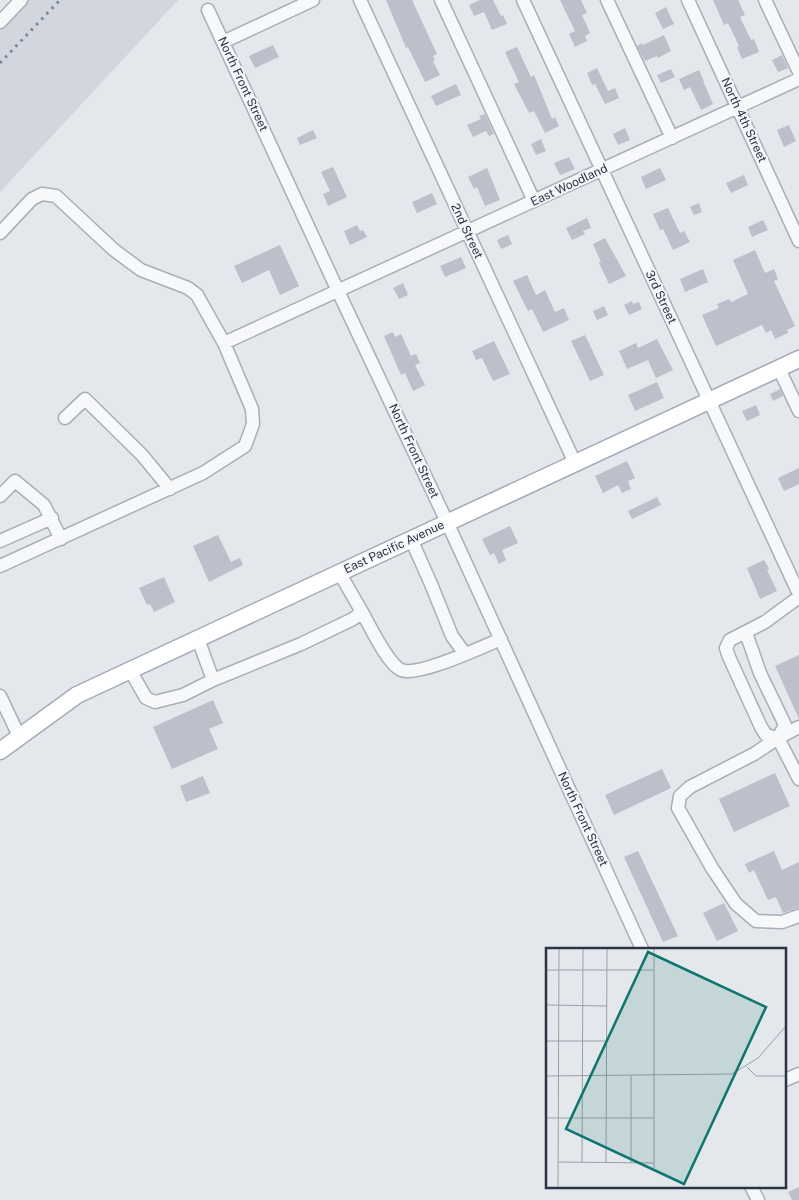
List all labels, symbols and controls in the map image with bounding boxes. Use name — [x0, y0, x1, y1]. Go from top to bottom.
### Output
street label: North Front Street — [215, 35, 271, 134]
street label: North 4th Street — [718, 75, 770, 165]
street label: East Woodland — [528, 161, 610, 209]
street label: 2nd Street — [448, 201, 486, 261]
street label: 3rd Street — [643, 268, 680, 326]
street label: North Front Street — [386, 402, 442, 501]
street label: East Pacific Avenue — [341, 517, 447, 576]
street label: North Front Street — [555, 770, 611, 869]
inset map — [546, 948, 786, 1188]

